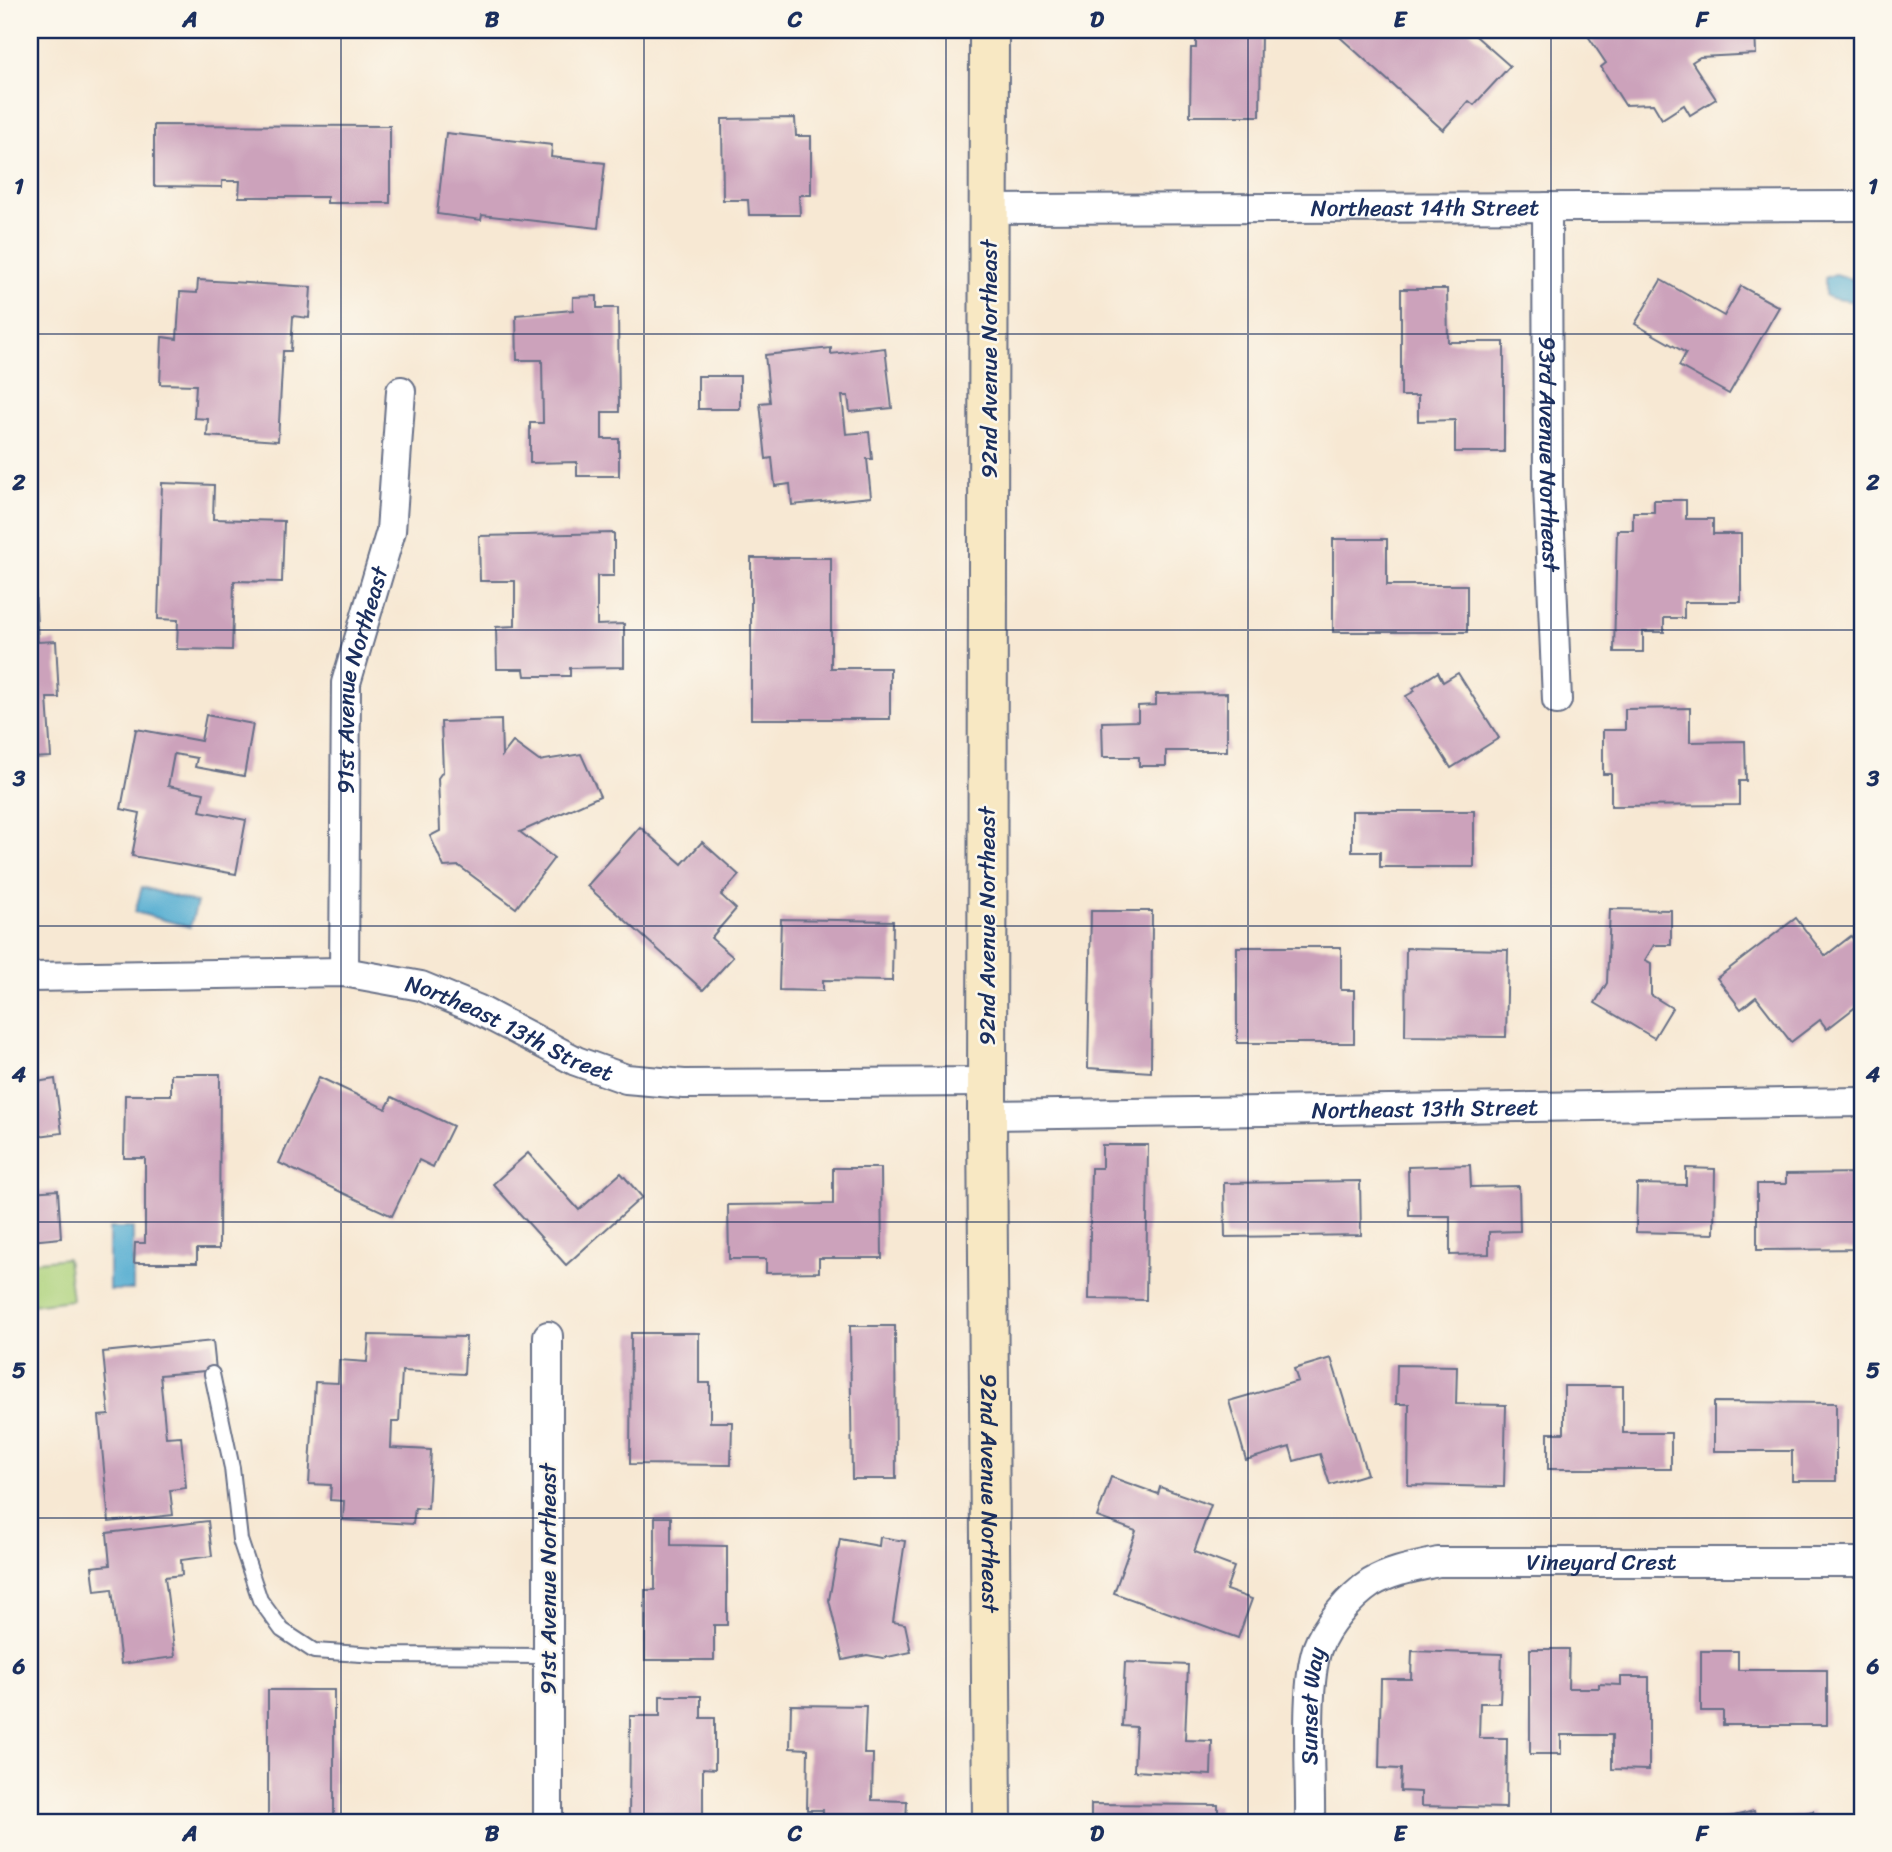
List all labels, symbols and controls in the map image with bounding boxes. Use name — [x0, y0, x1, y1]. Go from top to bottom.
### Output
text: A — [181, 0, 198, 40]
text: B — [485, 0, 500, 40]
text: C — [787, 0, 803, 40]
text: D — [1090, 0, 1105, 40]
text: E — [1394, 0, 1409, 40]
text: F — [1695, 0, 1710, 40]
text: 1 — [14, 166, 24, 207]
text: 1 — [1868, 166, 1878, 207]
street label: Northeast 14th Street — [1311, 187, 1539, 228]
street label: 92nd Avenue Northeast — [969, 238, 1010, 478]
street label: 93rd Avenue Northeast — [1527, 336, 1572, 574]
text: 2 — [11, 462, 26, 503]
text: 2 — [1865, 462, 1880, 503]
street label: 91st Avenue Northeast — [325, 560, 400, 794]
text: 3 — [12, 758, 26, 799]
text: 3 — [1866, 758, 1880, 799]
street label: 92nd Avenue Northeast — [967, 805, 1008, 1045]
street label: Northeast 13th Street — [402, 963, 619, 1093]
text: 4 — [11, 1054, 27, 1095]
text: 4 — [1865, 1054, 1881, 1095]
street label: Northeast 13th Street — [1311, 1086, 1539, 1131]
text: 5 — [12, 1350, 26, 1391]
text: 5 — [1866, 1350, 1880, 1391]
street label: 92nd Avenue Northeast — [968, 1373, 1011, 1614]
street label: 91st Avenue Northeast — [528, 1461, 569, 1695]
street label: Vineyard Crest — [1526, 1542, 1677, 1583]
street label: Sunset Way — [1288, 1642, 1337, 1765]
text: 6 — [11, 1646, 26, 1687]
text: 6 — [1865, 1646, 1880, 1687]
text: A — [181, 1813, 198, 1852]
text: B — [485, 1813, 500, 1852]
text: C — [787, 1813, 803, 1852]
text: D — [1090, 1813, 1105, 1852]
text: E — [1394, 1813, 1409, 1852]
text: F — [1695, 1813, 1710, 1852]

